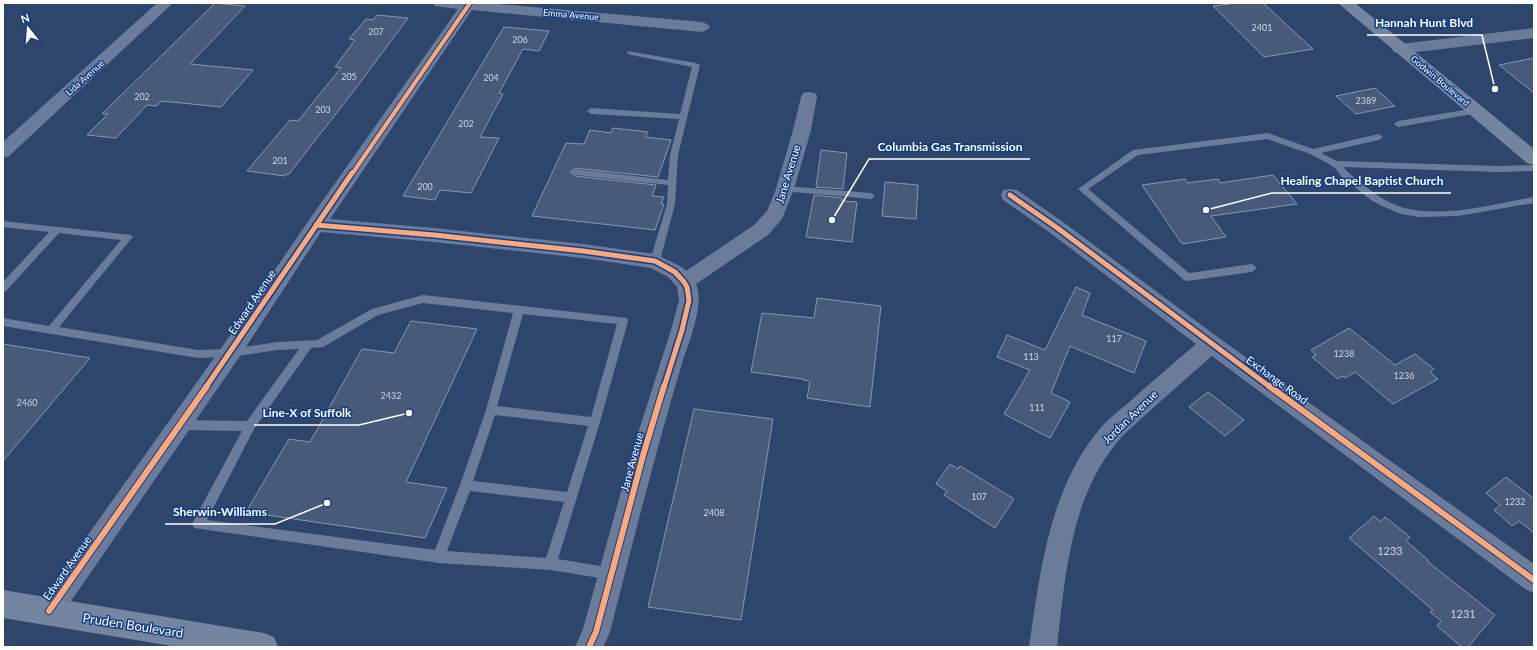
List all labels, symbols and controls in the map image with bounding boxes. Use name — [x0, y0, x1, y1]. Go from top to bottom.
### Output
street label: Emma Avenue — [543, 7, 600, 22]
north arrow — [8, 8, 48, 48]
text: N — [19, 11, 31, 25]
callout: Hannah Hunt Blvd — [1367, 11, 1482, 35]
text: Hannah Hunt Blvd — [1375, 15, 1473, 30]
house number: 2401 — [1252, 22, 1272, 33]
house number: 207 — [368, 26, 384, 37]
house number: 206 — [512, 34, 528, 45]
street label: Godwin Boulevard — [1409, 53, 1472, 108]
street label: Lida Avenue — [63, 57, 106, 98]
house number: 205 — [341, 71, 357, 82]
house number: 204 — [483, 72, 499, 83]
house number: 202 — [134, 91, 150, 102]
house number: 2389 — [1356, 95, 1376, 106]
house number: 203 — [315, 104, 331, 115]
house number: 202 — [458, 118, 474, 129]
callout: Columbia Gas Transmission — [869, 135, 1030, 159]
text: Columbia Gas Transmission — [878, 139, 1023, 154]
street label: Jane Avenue — [772, 143, 803, 205]
house number: 201 — [272, 155, 288, 166]
callout: Healing Chapel Baptist Church — [1272, 169, 1451, 193]
text: Healing Chapel Baptist Church — [1281, 173, 1444, 188]
house number: 200 — [417, 181, 433, 192]
street label: Edward Avenue — [225, 267, 278, 337]
house number: 117 — [1106, 333, 1122, 344]
house number: 1238 — [1334, 348, 1354, 359]
house number: 113 — [1023, 351, 1039, 362]
street label: Exchange Road — [1244, 353, 1311, 406]
house number: 1236 — [1394, 370, 1414, 381]
street label: Jordan Avenue — [1100, 387, 1160, 446]
house number: 2432 — [381, 390, 401, 401]
house number: 2460 — [17, 397, 37, 408]
callout: Line-X of Suffolk — [254, 401, 359, 425]
house number: 111 — [1029, 402, 1045, 413]
text: Line-X of Suffolk — [263, 405, 352, 420]
street label: Jane Avenue — [617, 431, 646, 493]
house number: 107 — [971, 491, 987, 502]
house number: 1232 — [1505, 496, 1525, 507]
callout: Sherwin-Williams — [165, 500, 275, 524]
text: Sherwin-Williams — [173, 504, 267, 519]
house number: 2408 — [704, 507, 724, 518]
street label: Edward Avenue — [40, 533, 94, 602]
house number: 1233 — [1377, 544, 1403, 557]
house number: 1231 — [1450, 607, 1476, 620]
street label: Pruden Boulevard — [81, 609, 185, 641]

